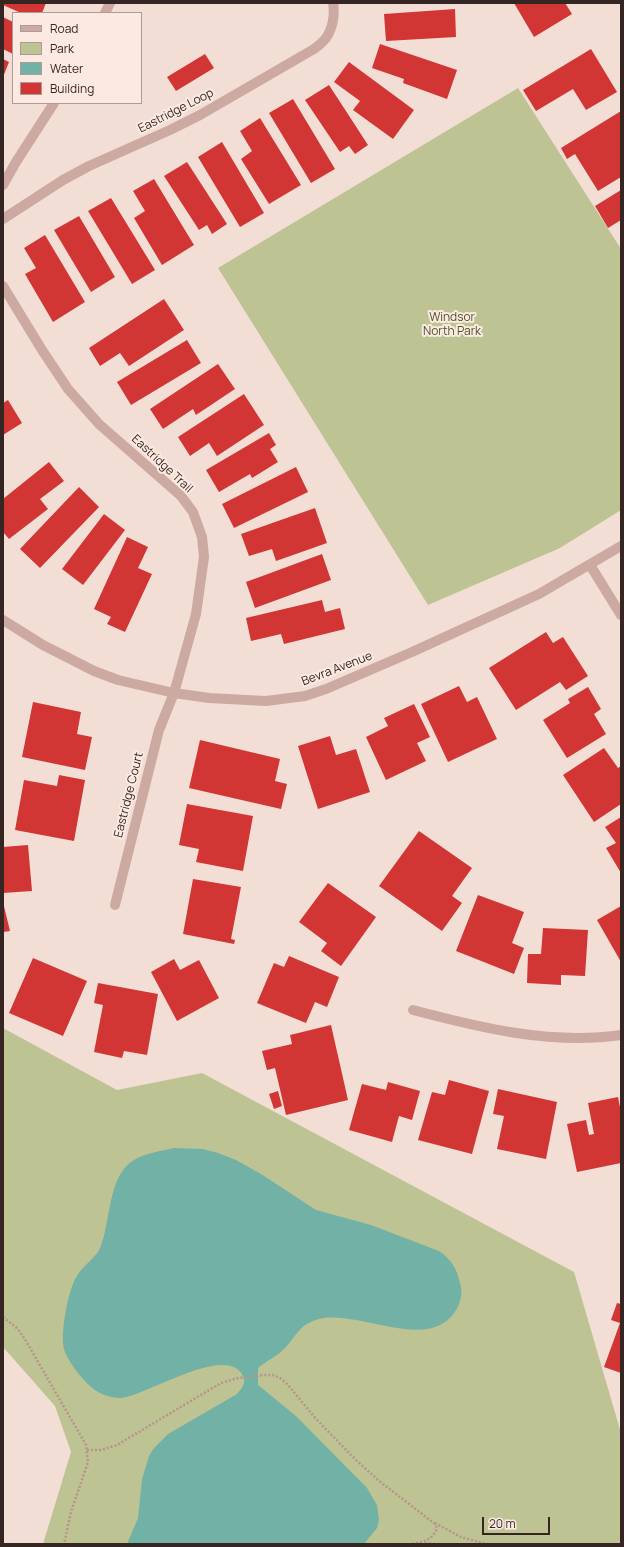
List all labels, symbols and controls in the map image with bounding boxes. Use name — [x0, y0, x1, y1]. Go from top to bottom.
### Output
legend — [12, 12, 142, 104]
text: Road — [50, 20, 78, 37]
text: Park — [50, 40, 74, 57]
text: Water — [50, 60, 83, 77]
text: Building — [50, 80, 94, 97]
street label: Eastridge Loop — [136, 86, 216, 136]
park label: Windsor North Park — [423, 311, 481, 339]
street label: Eastridge Trail — [128, 432, 196, 496]
street label: Bevra Avenue — [300, 649, 374, 689]
street label: Eastridge Court — [111, 751, 147, 839]
scale bar — [484, 1509, 552, 1535]
text: 20 m — [489, 1515, 516, 1532]

